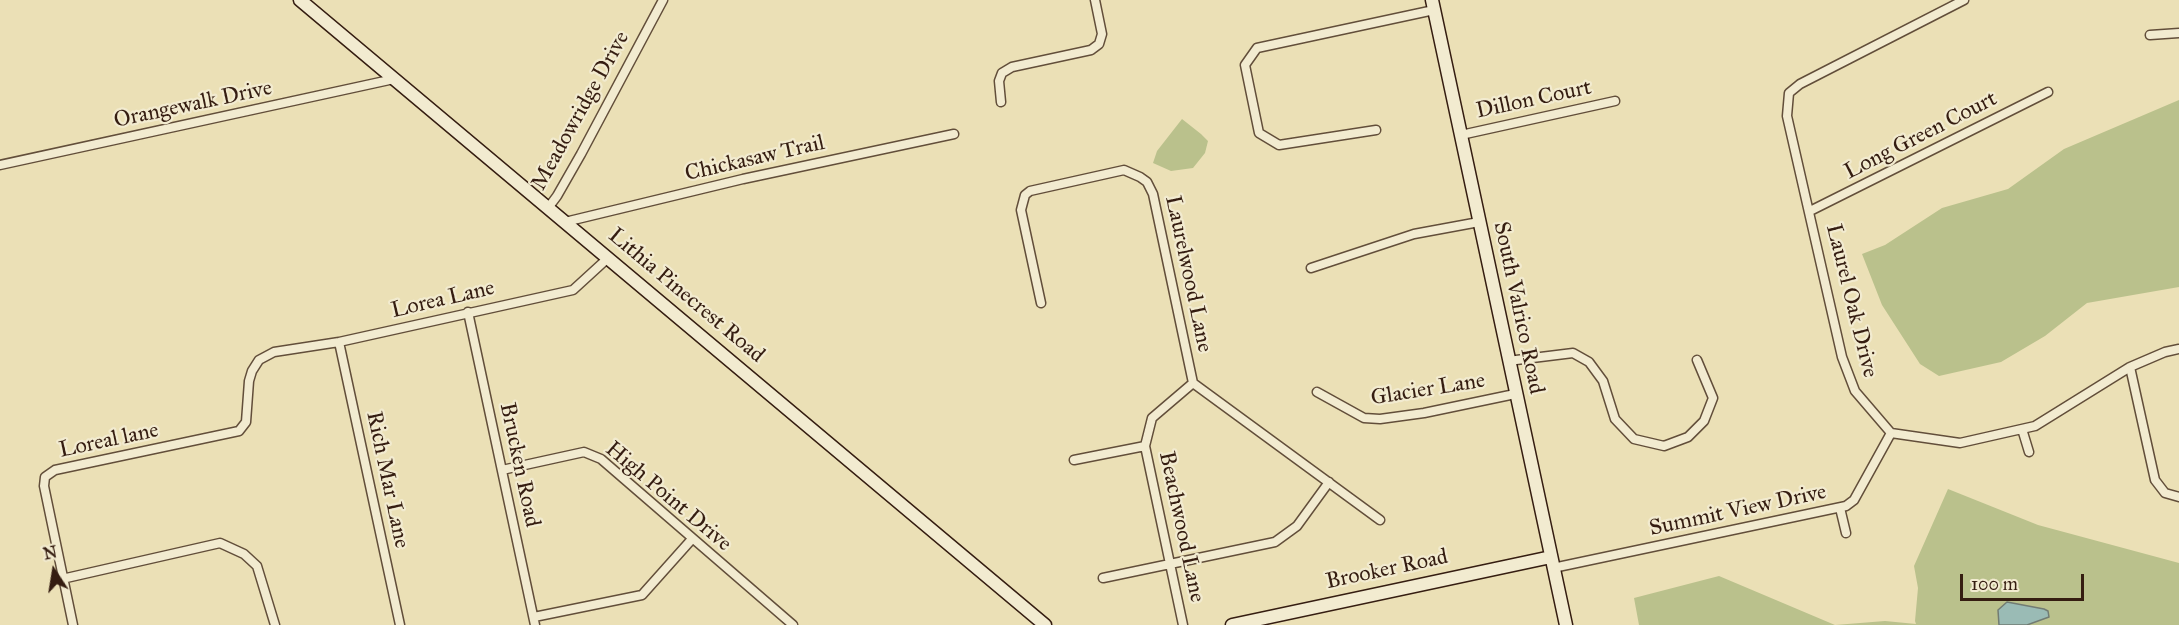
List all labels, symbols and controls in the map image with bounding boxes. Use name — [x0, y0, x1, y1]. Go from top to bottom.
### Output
street label: Meadowridge Drive — [526, 27, 636, 195]
street label: Orangewalk Drive — [111, 75, 275, 135]
street label: Dillon Court — [1474, 75, 1594, 125]
street label: Long Green Court — [1840, 86, 2002, 186]
street label: Chickasaw Trail — [683, 130, 827, 188]
street label: Laurelwood Lane — [1159, 193, 1217, 355]
street label: South Valrico Road — [1487, 219, 1549, 397]
street label: Laurel Oak Drive — [1819, 222, 1883, 380]
street label: Lithia Pinecrest Road — [602, 223, 770, 369]
street label: Lorea Lane — [389, 275, 497, 325]
street label: Glacier Lane — [1369, 368, 1487, 412]
street label: Brucken Road — [493, 400, 545, 530]
street label: Rich Mar Lane — [360, 409, 414, 551]
street label: Loreal lane — [57, 418, 161, 464]
street label: High Point Drive — [599, 436, 737, 558]
street label: Beachwood Lane — [1152, 449, 1210, 605]
street label: Summit View Drive — [1647, 479, 1829, 543]
north arrow — [24, 541, 84, 601]
text: N — [42, 542, 59, 564]
street label: Brooker Road — [1324, 544, 1450, 596]
scale bar — [1963, 562, 2088, 600]
text: 100 m — [1971, 573, 2018, 595]

